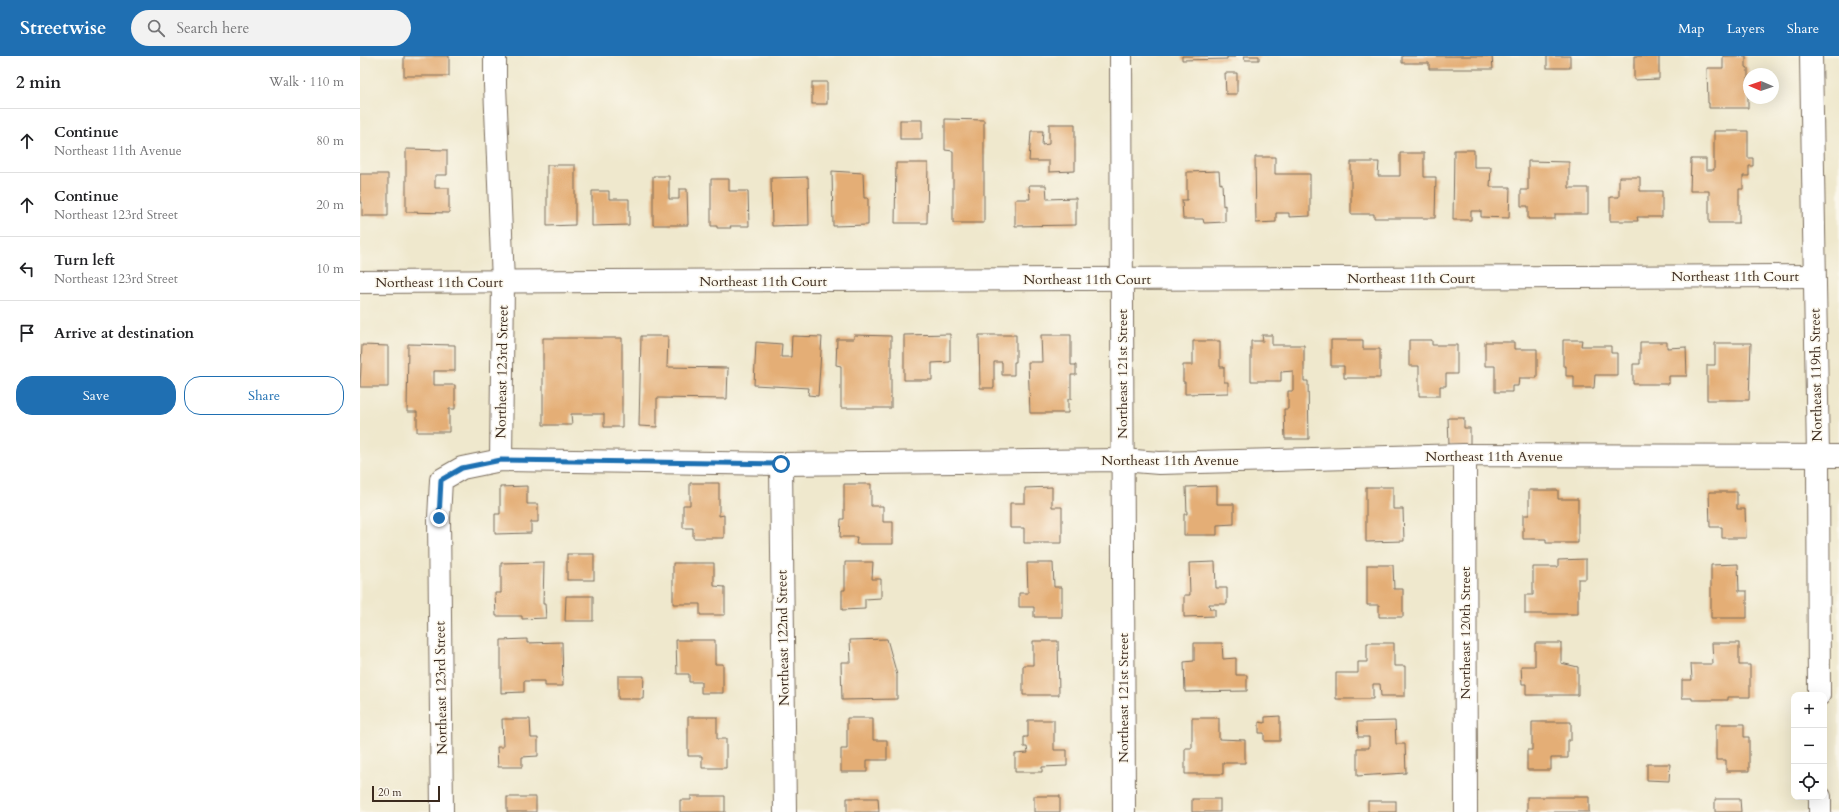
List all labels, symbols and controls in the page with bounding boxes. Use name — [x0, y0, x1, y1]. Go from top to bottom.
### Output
search box — [131, 10, 411, 46]
text: Streetwise — [20, 15, 107, 41]
icon: search — [145, 17, 167, 39]
text: Search here — [177, 18, 249, 38]
text: Map — [1678, 19, 1705, 38]
text: Layers — [1727, 19, 1765, 38]
text: Share — [1787, 19, 1819, 38]
north arrow — [1743, 68, 1779, 104]
text: 2 min — [16, 71, 61, 94]
text: Walk · 110 m — [269, 73, 344, 91]
text: Continue — [54, 122, 119, 142]
icon: ahead — [16, 130, 38, 152]
text: 80 m — [316, 132, 344, 150]
text: Northeast 11th Avenue — [54, 142, 182, 160]
text: Continue — [54, 186, 119, 206]
icon: ahead — [16, 194, 38, 216]
text: 20 m — [316, 196, 344, 214]
text: Northeast 123rd Street — [54, 206, 178, 224]
text: Turn left — [54, 250, 115, 270]
icon: left — [16, 258, 38, 280]
text: 10 m — [316, 260, 344, 278]
street label: Northeast 11th Court — [1671, 267, 1799, 286]
street label: Northeast 11th Court — [1347, 269, 1475, 288]
text: Northeast 123rd Street — [54, 270, 178, 288]
street label: Northeast 11th Court — [1023, 270, 1151, 289]
street label: Northeast 11th Court — [699, 272, 827, 291]
street label: Northeast 11th Court — [375, 273, 503, 292]
street label: Northeast 123rd Street — [491, 305, 513, 439]
street label: Northeast 121st Street — [1113, 308, 1132, 439]
street label: Northeast 119th Street — [1805, 308, 1827, 442]
icon: arrive — [16, 322, 38, 344]
text: Arrive at destination — [54, 323, 194, 343]
button: Save — [16, 376, 176, 415]
button: Share — [184, 376, 344, 415]
street label: Northeast 11th Avenue — [1425, 447, 1563, 466]
street label: Northeast 11th Avenue — [1101, 451, 1239, 470]
route start — [772, 455, 790, 473]
route end — [430, 509, 448, 527]
street label: Northeast 120th Street — [1456, 566, 1475, 700]
street label: Northeast 122nd Street — [772, 569, 794, 706]
street label: Northeast 123rd Street — [430, 621, 452, 755]
street label: Northeast 121st Street — [1114, 632, 1133, 763]
map controls — [1791, 692, 1827, 800]
button: + — [1791, 692, 1827, 728]
button: − — [1791, 728, 1827, 764]
button: locate — [1791, 764, 1827, 800]
scale bar — [372, 784, 440, 803]
text: 20 m — [378, 785, 402, 800]

